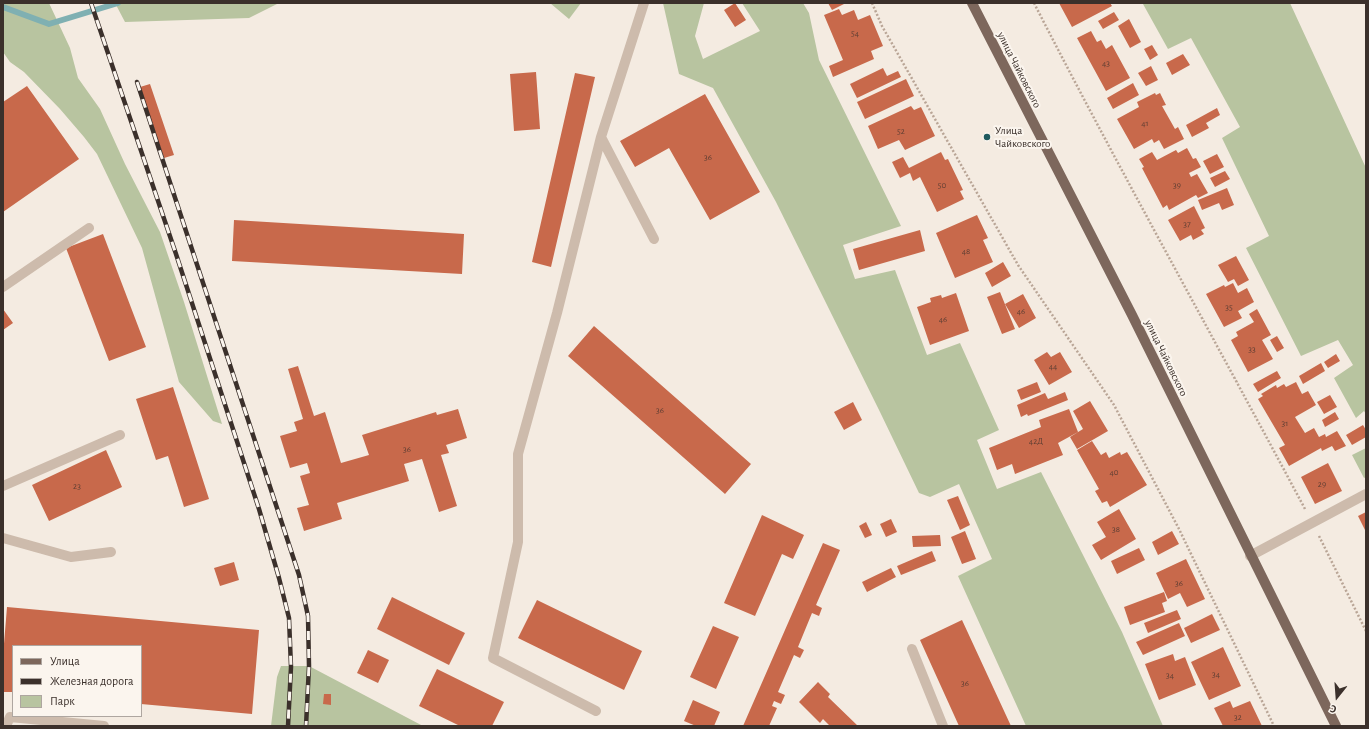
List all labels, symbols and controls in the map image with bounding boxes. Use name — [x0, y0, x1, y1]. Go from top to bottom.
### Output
house number: 54 — [851, 28, 859, 38]
street label: улица Чайковского — [994, 30, 1044, 110]
house number: 43 — [1102, 58, 1110, 68]
house number: 41 — [1141, 118, 1149, 128]
place label: Улица Чайковского — [995, 124, 1050, 150]
house number: 52 — [897, 126, 905, 136]
marker: Улица Чайковского — [982, 132, 992, 142]
house number: 36 — [704, 152, 712, 162]
house number: 50 — [938, 180, 946, 190]
house number: 39 — [1173, 180, 1181, 190]
house number: 37 — [1183, 219, 1191, 229]
house number: 48 — [962, 246, 970, 256]
house number: 35 — [1225, 302, 1233, 312]
house number: 46 — [1017, 306, 1025, 316]
house number: 46 — [939, 314, 947, 324]
street label: улица Чайковского — [1142, 318, 1190, 398]
house number: 33 — [1248, 344, 1256, 354]
house number: 44 — [1049, 361, 1057, 371]
house number: 36 — [656, 405, 664, 415]
house number: 31 — [1282, 418, 1288, 428]
house number: 42Д — [1029, 436, 1043, 446]
house number: 36 — [403, 444, 411, 454]
house number: 40 — [1109, 467, 1119, 477]
house number: 29 — [1318, 479, 1326, 489]
house number: 23 — [73, 481, 81, 491]
house number: 38 — [1112, 524, 1120, 534]
house number: 36 — [1175, 578, 1183, 588]
legend — [12, 645, 142, 717]
text: Улица — [50, 655, 80, 667]
house number: 34 — [1212, 669, 1220, 679]
house number: 34 — [1166, 670, 1174, 680]
text: Железная дорога — [50, 675, 134, 687]
north arrow — [1317, 677, 1357, 717]
house number: 36 — [961, 678, 969, 688]
text: Парк — [50, 695, 75, 707]
text: С — [1329, 703, 1338, 715]
house number: 32 — [1234, 712, 1242, 722]

